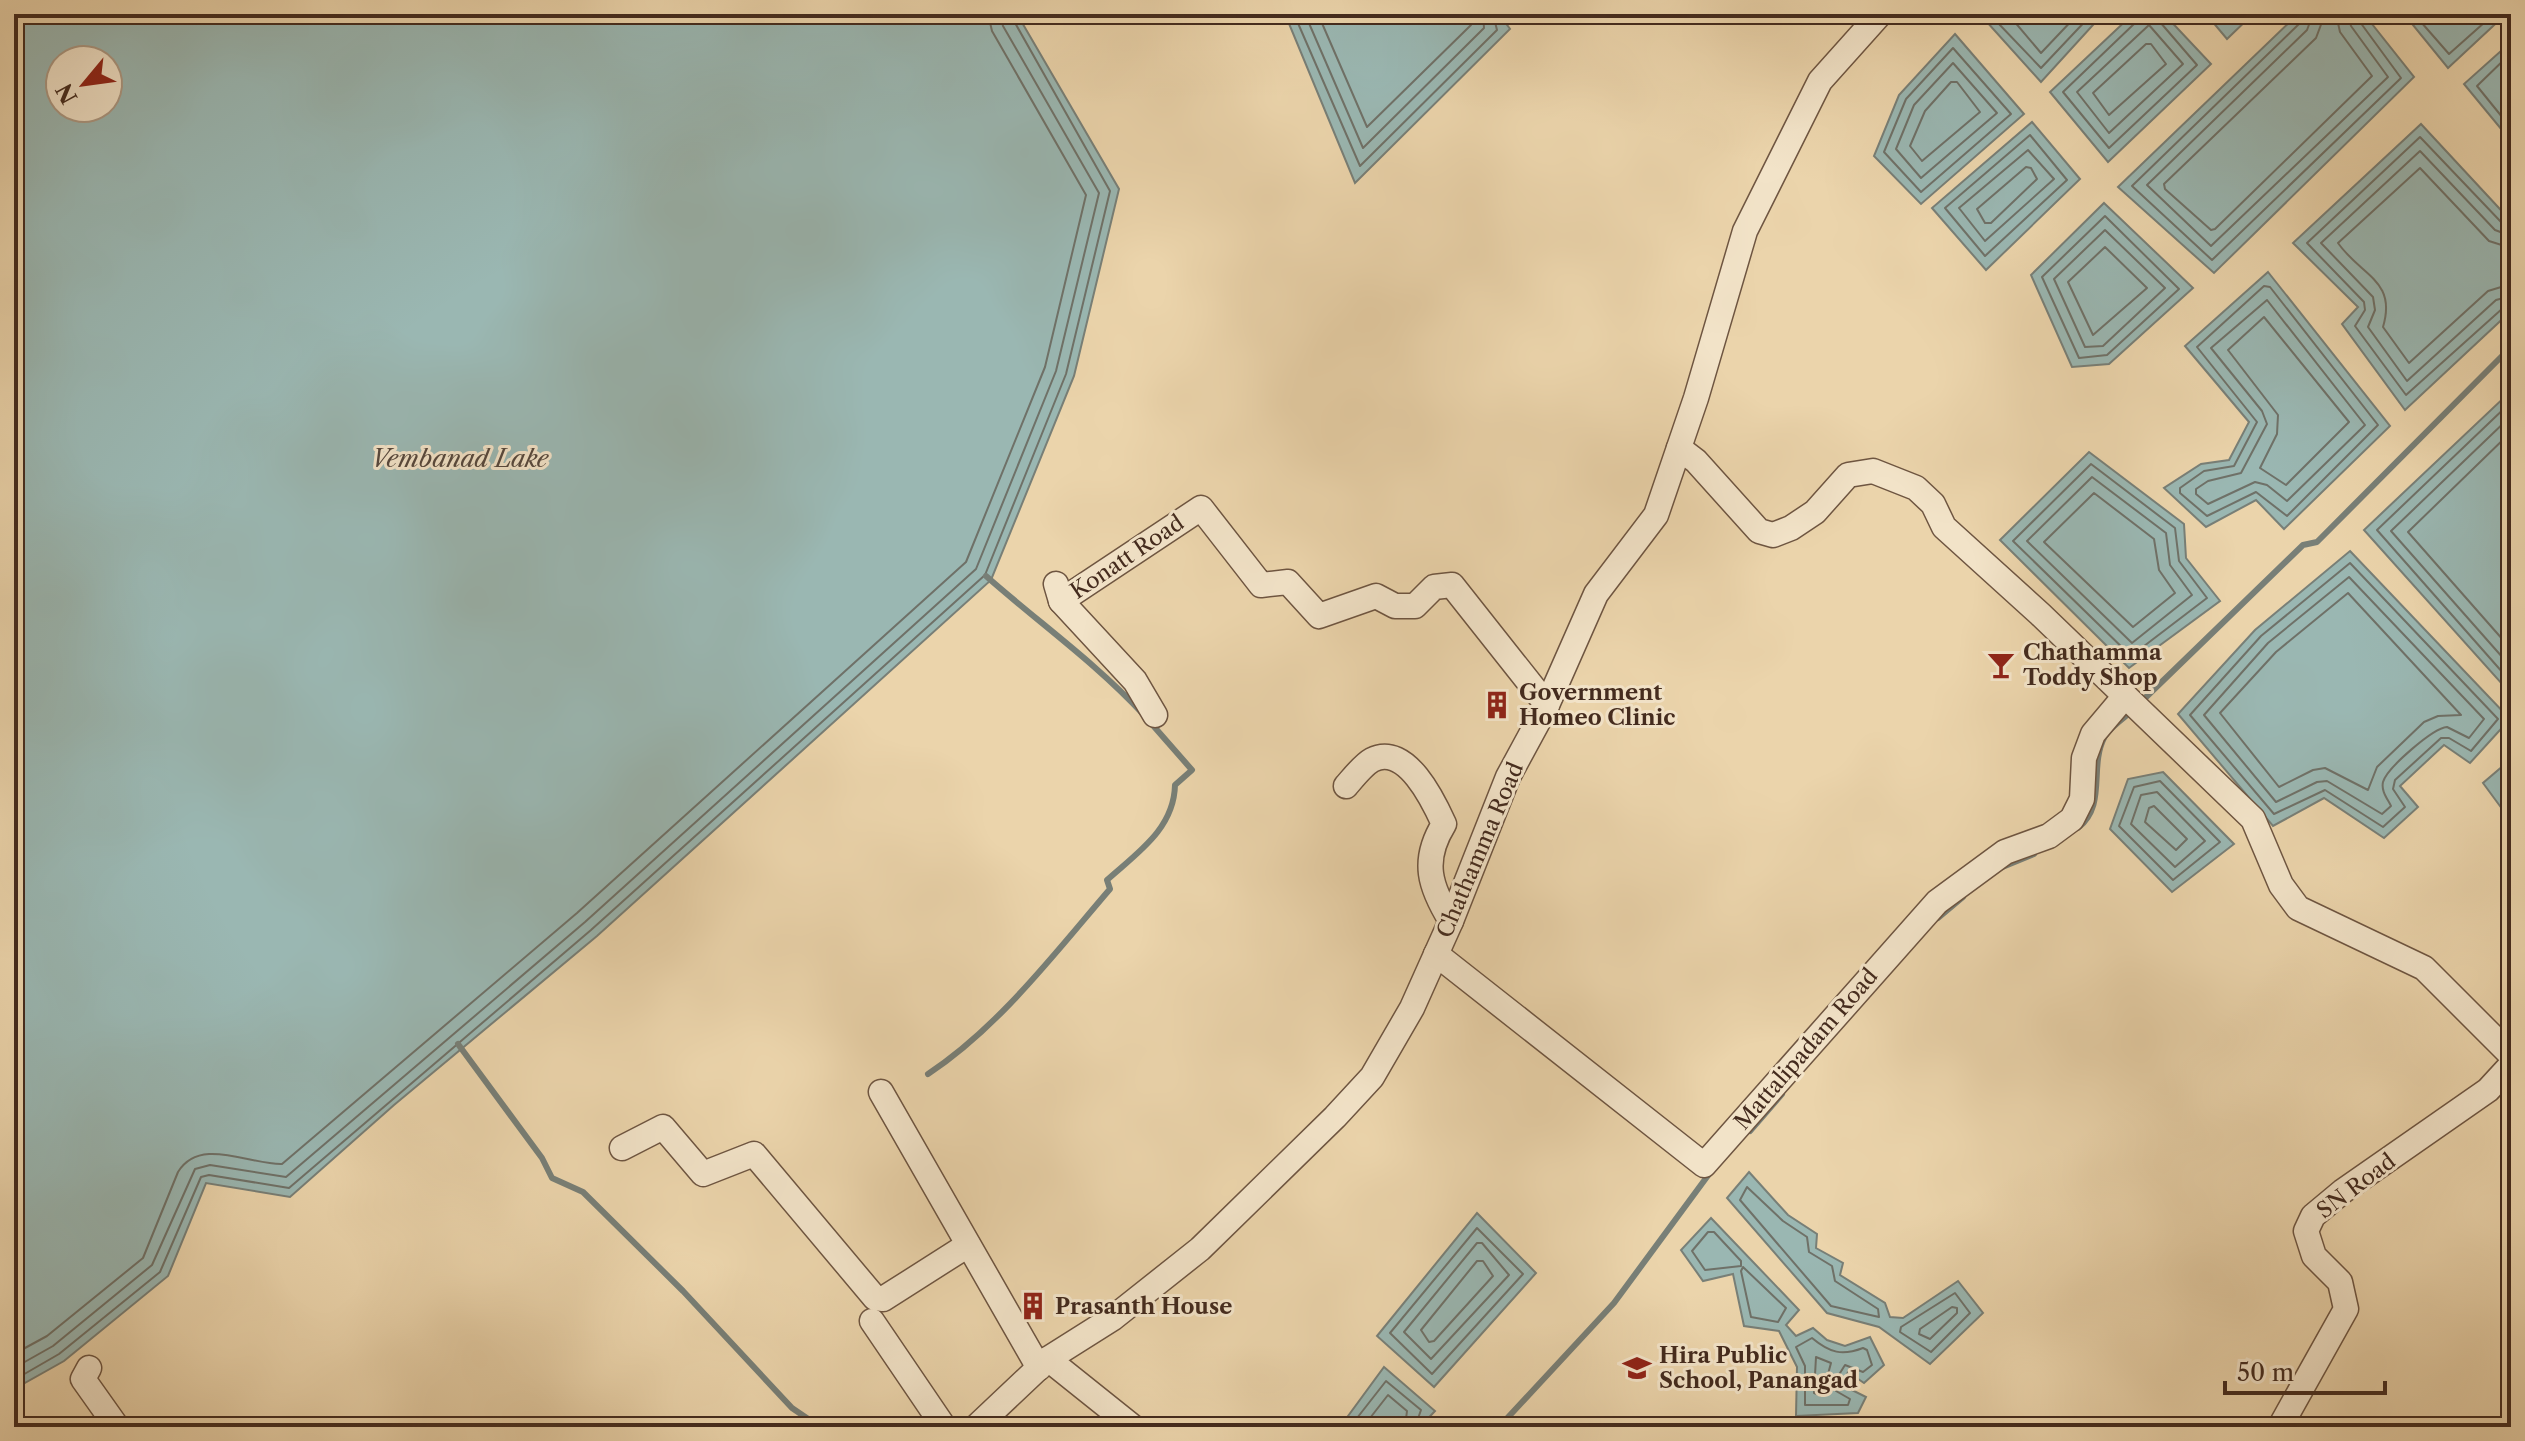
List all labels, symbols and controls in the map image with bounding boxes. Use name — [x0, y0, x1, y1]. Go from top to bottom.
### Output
north arrow — [44, 44, 124, 124]
text: N — [51, 79, 83, 108]
water label: Vembanad Lake — [372, 444, 550, 473]
street label: Konatt Road — [1065, 509, 1189, 605]
place label: Chathamma Toddy Shop — [2023, 639, 2162, 691]
bar icon: Chathamma Toddy Shop — [1986, 650, 2016, 680]
place label: Government Homeo Clinic — [1519, 679, 1676, 731]
building icon: Government Homeo Clinic — [1482, 690, 1512, 720]
street label: Chathamma Road — [1431, 758, 1529, 942]
street label: Mattalipadam Road — [1729, 963, 1883, 1135]
street label: SN Road — [2311, 1148, 2401, 1224]
building icon: Prasanth House — [1018, 1291, 1048, 1321]
place label: Prasanth House — [1055, 1293, 1232, 1320]
place label: Hira Public School, Panangad — [1659, 1342, 1858, 1394]
scale bar — [2225, 1345, 2385, 1395]
school or university icon: Hira Public School, Panangad — [1622, 1353, 1652, 1383]
text: 50 m — [2237, 1358, 2294, 1387]

